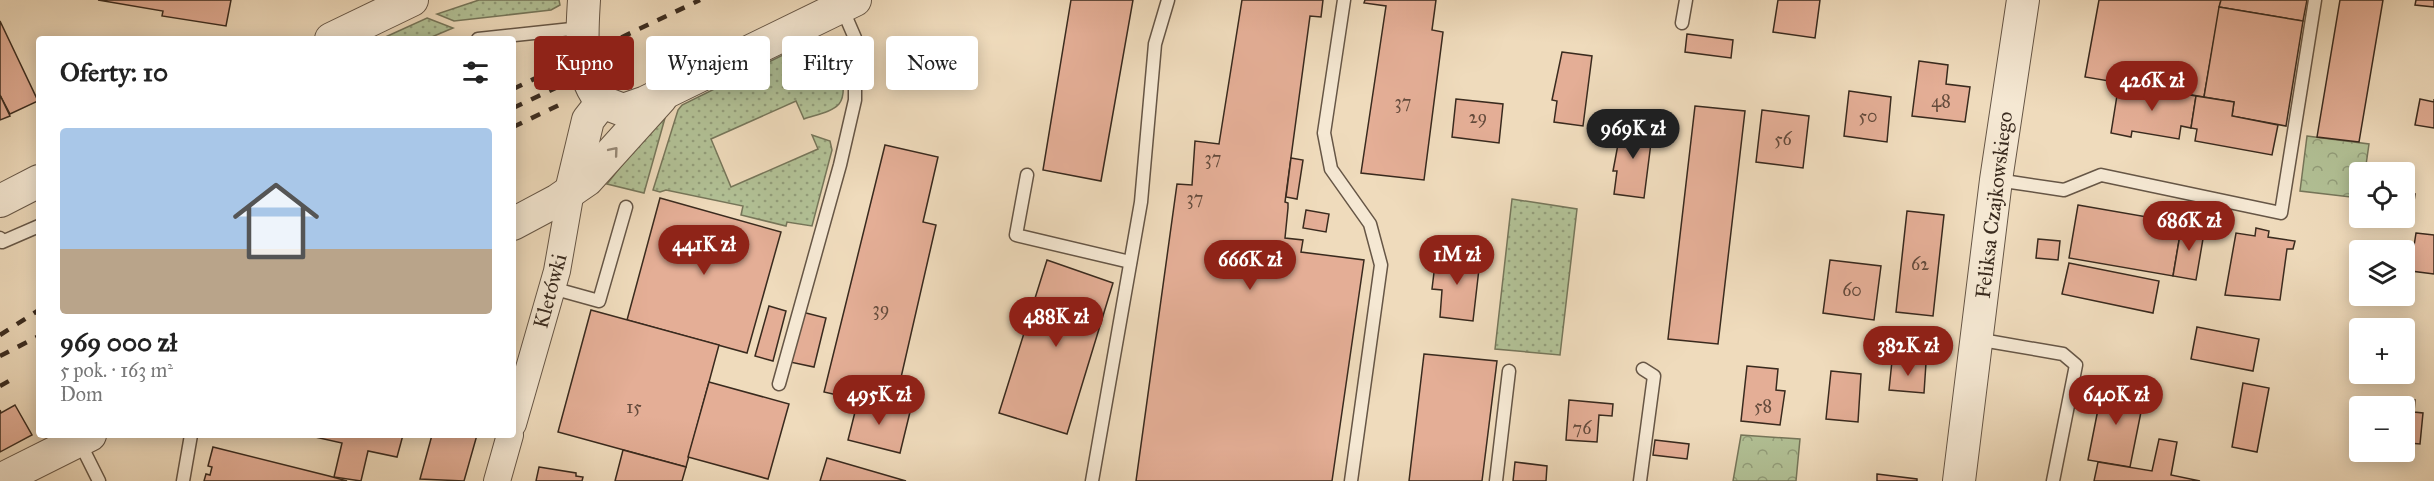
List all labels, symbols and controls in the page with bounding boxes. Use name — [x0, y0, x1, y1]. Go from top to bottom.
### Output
chip: Kupno — [534, 36, 634, 90]
chip: Wynajem — [646, 36, 770, 90]
chip: Filtry — [782, 36, 874, 90]
chip: Nowe — [886, 36, 978, 90]
text: Oferty: 10 — [60, 56, 168, 88]
icon: filters — [459, 56, 492, 89]
pin: 426K zł — [2097, 61, 2207, 112]
text: 426K zł — [2120, 68, 2184, 92]
house number: 48 — [1931, 90, 1951, 112]
house number: 37 — [1395, 91, 1411, 113]
house number: 50 — [1859, 105, 1877, 127]
house number: 29 — [1469, 106, 1487, 128]
pin: 969K zł — [1578, 109, 1688, 160]
street label: Feliksa Czajkowskiego — [1970, 110, 2018, 300]
text: 969K zł — [1601, 116, 1665, 140]
house number: 56 — [1774, 128, 1793, 150]
one-way arrow — [607, 147, 618, 158]
house number: 37 — [1205, 147, 1221, 169]
map controls — [2349, 162, 2415, 462]
button: locate — [2349, 162, 2415, 228]
icon: home — [222, 167, 330, 275]
house number: 37 — [1187, 187, 1203, 209]
pin: 686K zł — [2134, 201, 2244, 252]
text: 686K zł — [2157, 208, 2221, 232]
pin: 441K zł — [649, 225, 759, 276]
text: 441K zł — [672, 232, 736, 256]
pin: 1M zł — [1415, 235, 1499, 286]
pin: 666K zł — [1195, 240, 1305, 291]
button: layers — [2349, 240, 2415, 306]
text: 1M zł — [1433, 242, 1481, 266]
text: 666K zł — [1218, 247, 1282, 271]
street label: Kletówki — [528, 250, 573, 331]
house number: 62 — [1911, 253, 1929, 275]
house number: 60 — [1842, 279, 1862, 301]
pin: 488K zł — [1001, 297, 1111, 348]
house number: 39 — [873, 298, 889, 320]
text: 488K zł — [1023, 304, 1089, 328]
button: + — [2349, 318, 2415, 384]
text: 969 000 zł — [60, 326, 177, 358]
pin: 382K zł — [1853, 326, 1963, 377]
text: 382K zł — [1877, 333, 1939, 357]
text: 5 pok. · 163 m² — [60, 358, 173, 382]
pin: 495K zł — [824, 375, 934, 426]
pin: 640K zł — [2061, 375, 2171, 426]
text: Dom — [60, 382, 103, 406]
text: 495K zł — [847, 382, 911, 406]
text: 640K zł — [2083, 382, 2149, 406]
house number: 58 — [1754, 395, 1772, 417]
house number: 15 — [626, 396, 642, 418]
button: − — [2349, 396, 2415, 462]
house number: 76 — [1573, 417, 1592, 439]

